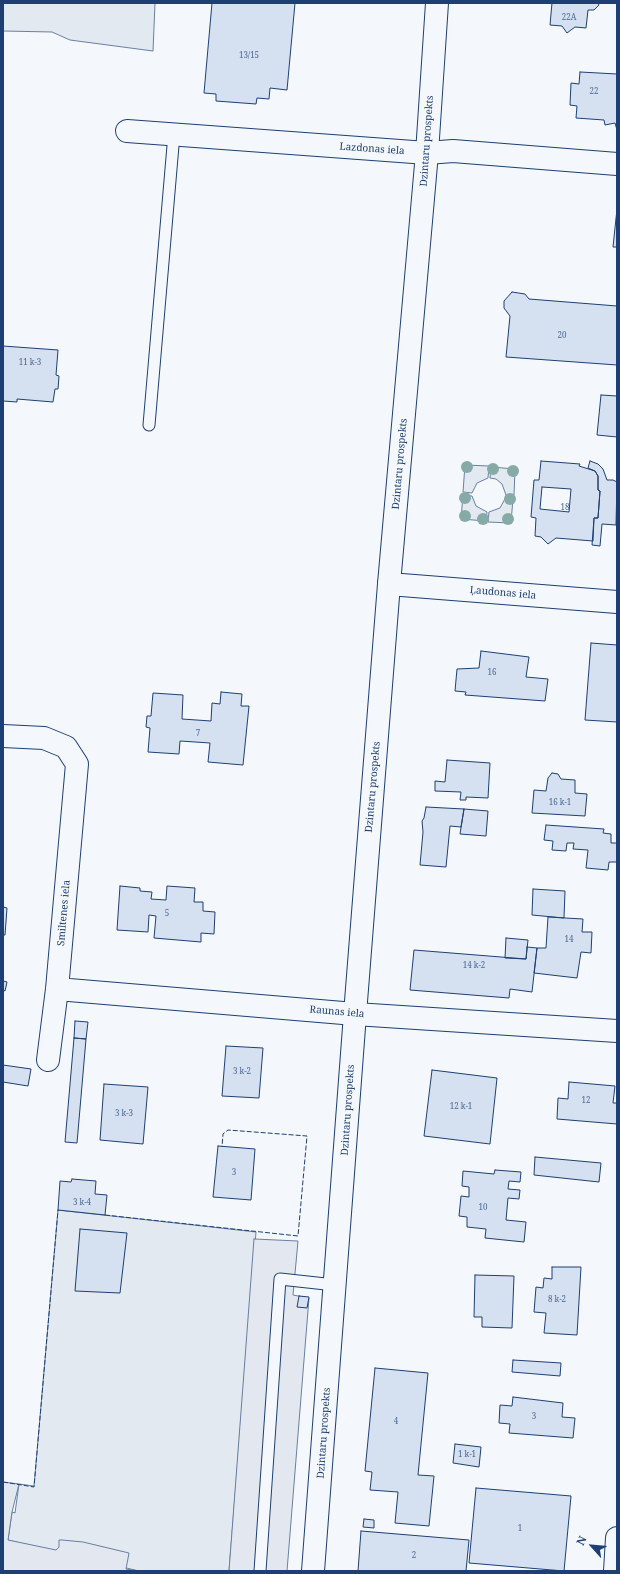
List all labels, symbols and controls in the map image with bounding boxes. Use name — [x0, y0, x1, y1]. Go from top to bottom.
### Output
house number: 22A — [562, 13, 576, 23]
house number: 13/15 — [239, 51, 259, 61]
house number: 22 — [590, 87, 598, 97]
street label: Dzintaru prospekts — [418, 95, 436, 187]
street label: Lazdonas iela — [339, 141, 405, 157]
house number: 20 — [558, 331, 566, 341]
house number: 11 k-3 — [19, 358, 41, 368]
street label: Dzintaru prospekts — [390, 418, 410, 510]
house number: 18 — [561, 503, 569, 513]
street label: Ļaudonas iela — [469, 584, 537, 602]
house number: 16 — [488, 668, 496, 678]
house number: 7 — [196, 729, 200, 739]
street label: Dzintaru prospekts — [363, 741, 383, 833]
house number: 16 k-1 — [549, 798, 571, 808]
street label: Smiltenes iela — [55, 879, 73, 947]
house number: 5 — [165, 909, 169, 919]
house number: 14 — [565, 935, 573, 945]
house number: 14 k-2 — [463, 961, 485, 971]
street label: Raunas iela — [309, 1004, 365, 1020]
street label: Dzintaru prospekts — [339, 1064, 357, 1156]
house number: 3 k-2 — [233, 1067, 251, 1077]
house number: 12 — [582, 1096, 590, 1106]
house number: 12 k-1 — [450, 1102, 472, 1112]
house number: 3 k-3 — [115, 1109, 133, 1119]
house number: 3 — [232, 1168, 236, 1178]
house number: 3 k-4 — [73, 1198, 91, 1208]
house number: 10 — [479, 1203, 487, 1213]
house number: 8 k-2 — [548, 1295, 566, 1305]
street label: Dzintaru prospekts — [315, 1387, 333, 1479]
house number: 3 — [532, 1412, 536, 1422]
house number: 4 — [394, 1417, 398, 1427]
house number: 1 k-1 — [458, 1450, 476, 1460]
house number: 1 — [518, 1524, 522, 1534]
north arrow — [572, 1526, 612, 1566]
text: N — [572, 1533, 590, 1548]
house number: 2 — [412, 1551, 416, 1561]

